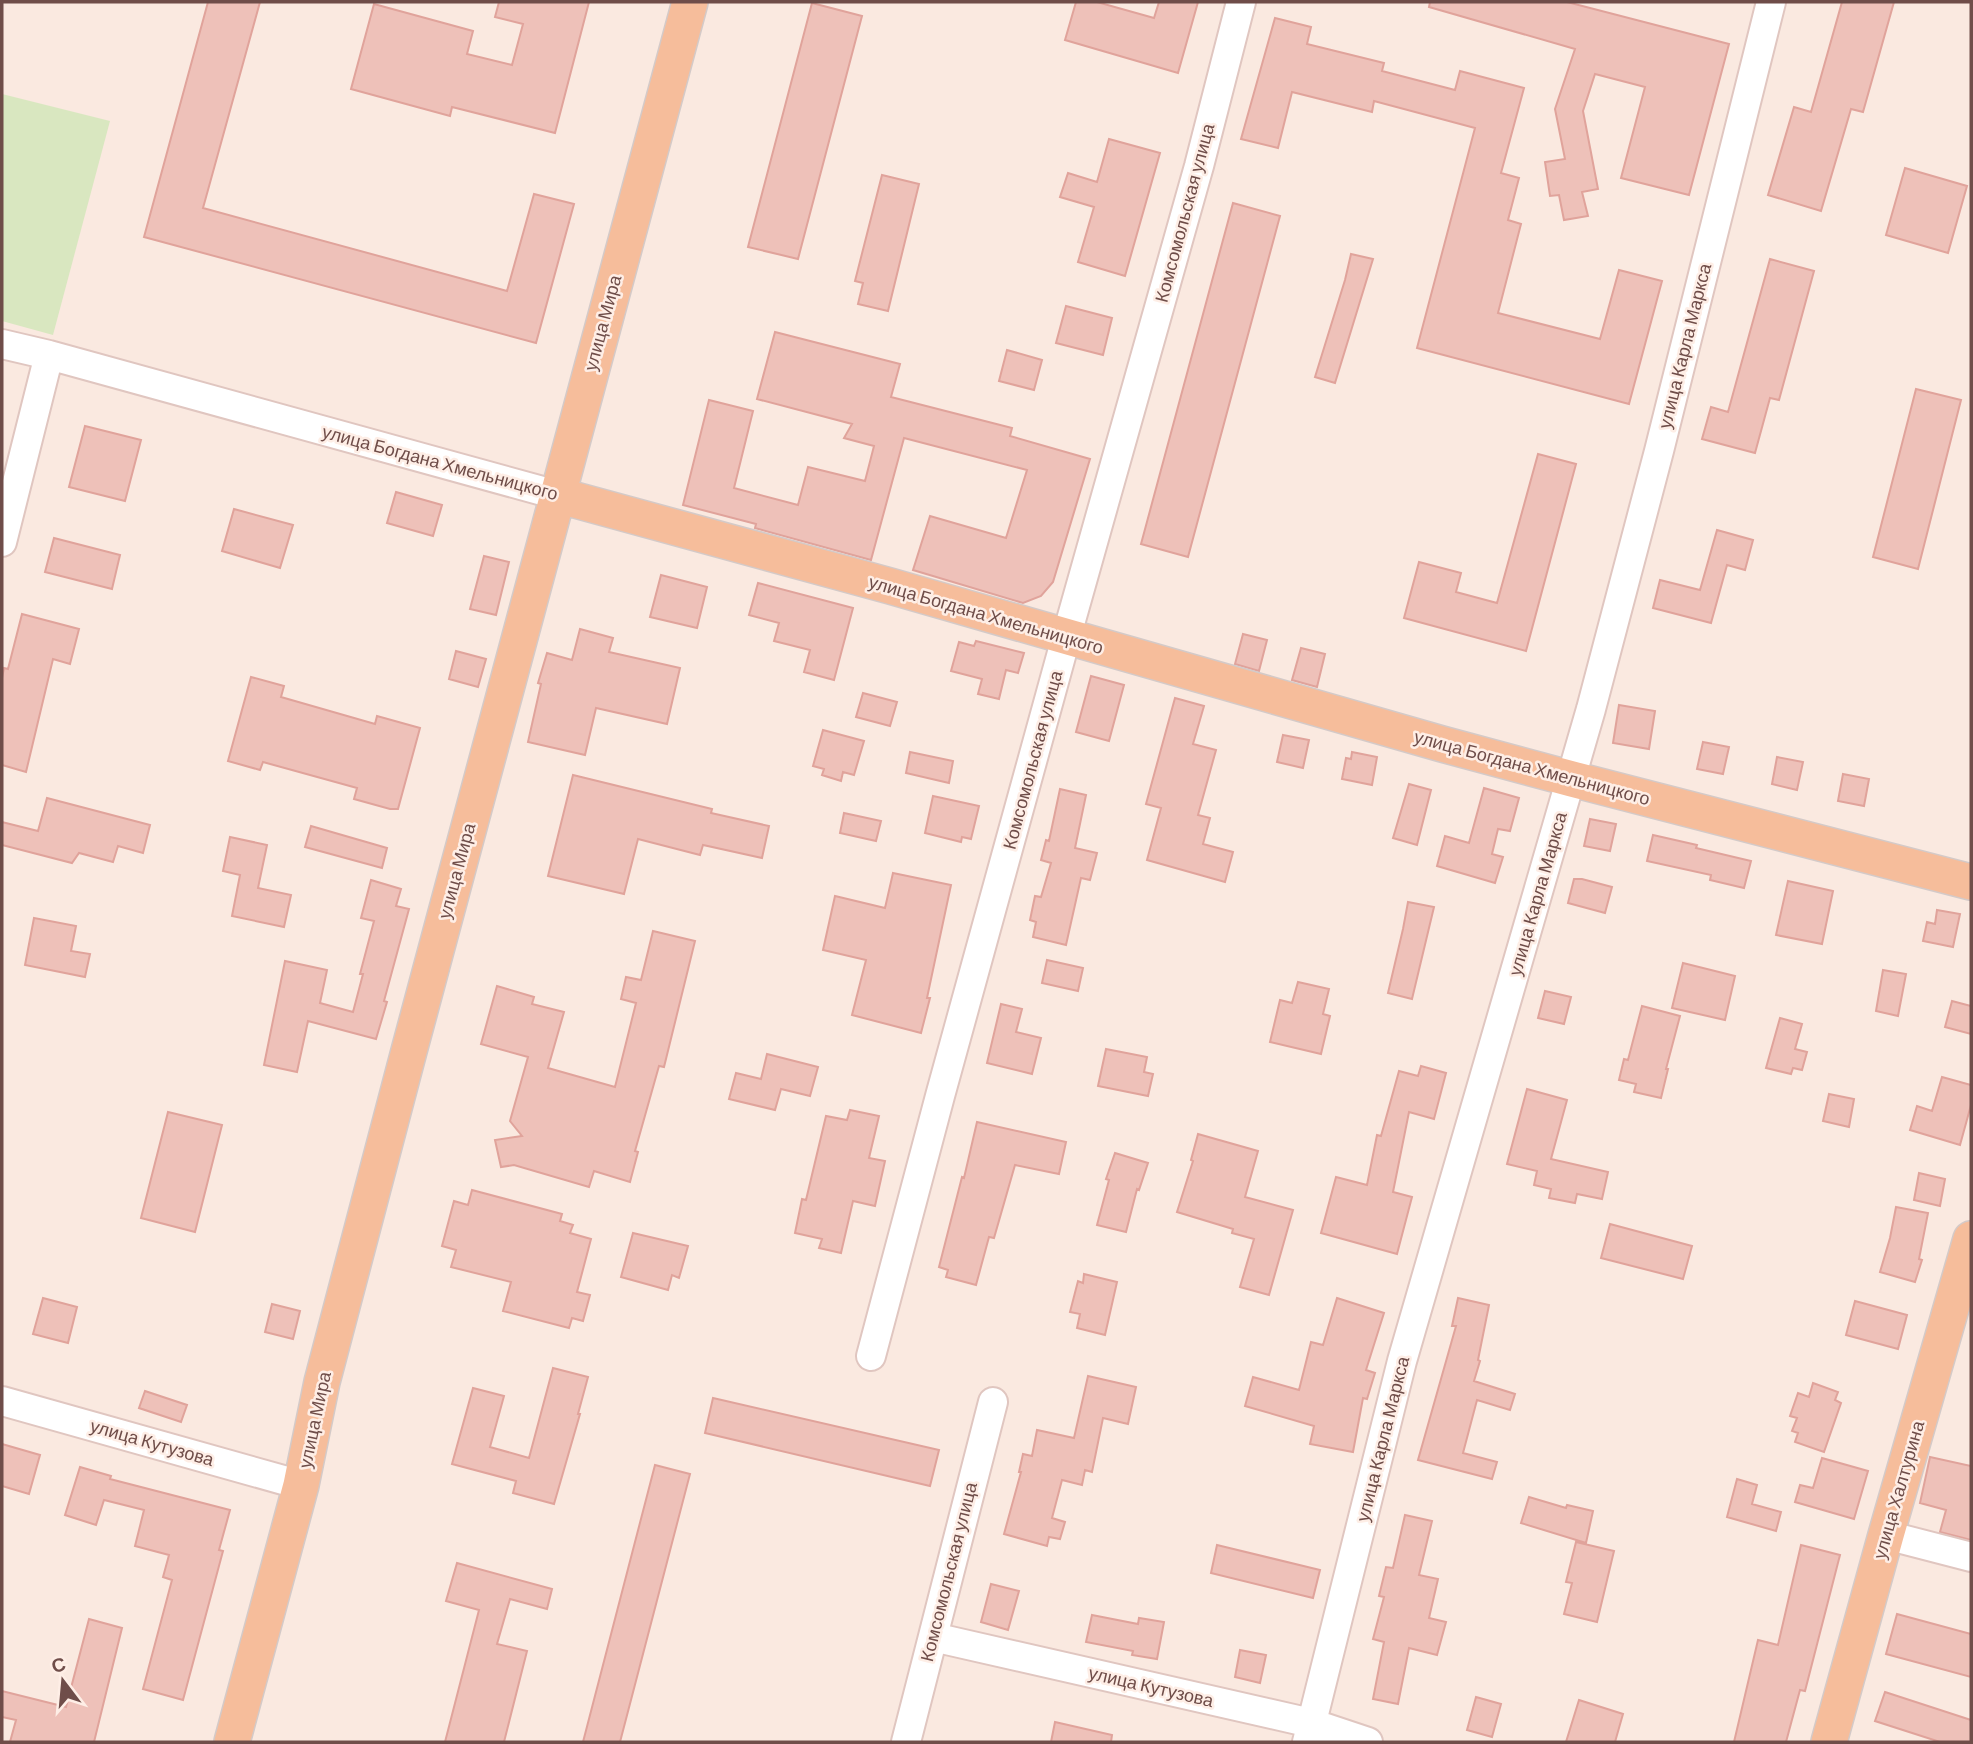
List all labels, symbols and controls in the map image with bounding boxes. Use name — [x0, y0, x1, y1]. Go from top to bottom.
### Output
street label: Комсомольская улица — [1150, 120, 1219, 304]
street label: улица Карла Маркса — [1653, 260, 1715, 431]
street label: улица Мира — [579, 272, 626, 373]
street label: улица Богдана Хмельницкого — [320, 420, 560, 504]
street label: улица Богдана Хмельницкого — [866, 570, 1106, 658]
street label: Комсомольская улица — [998, 667, 1067, 851]
street label: улица Богдана Хмельницкого — [1412, 725, 1652, 809]
street label: улица Карла Маркса — [1503, 808, 1571, 978]
street label: улица Мира — [433, 820, 480, 921]
street label: улица Карла Маркса — [1351, 1353, 1413, 1524]
street label: улица Мира — [293, 1369, 335, 1470]
street label: улица Кутузова — [88, 1414, 218, 1470]
street label: улица Халтурина — [1868, 1417, 1929, 1561]
street label: Комсомольская улица — [915, 1479, 981, 1664]
north arrow — [28, 1646, 98, 1716]
text: С — [48, 1651, 68, 1677]
street label: улица Кутузова — [1087, 1661, 1217, 1711]

